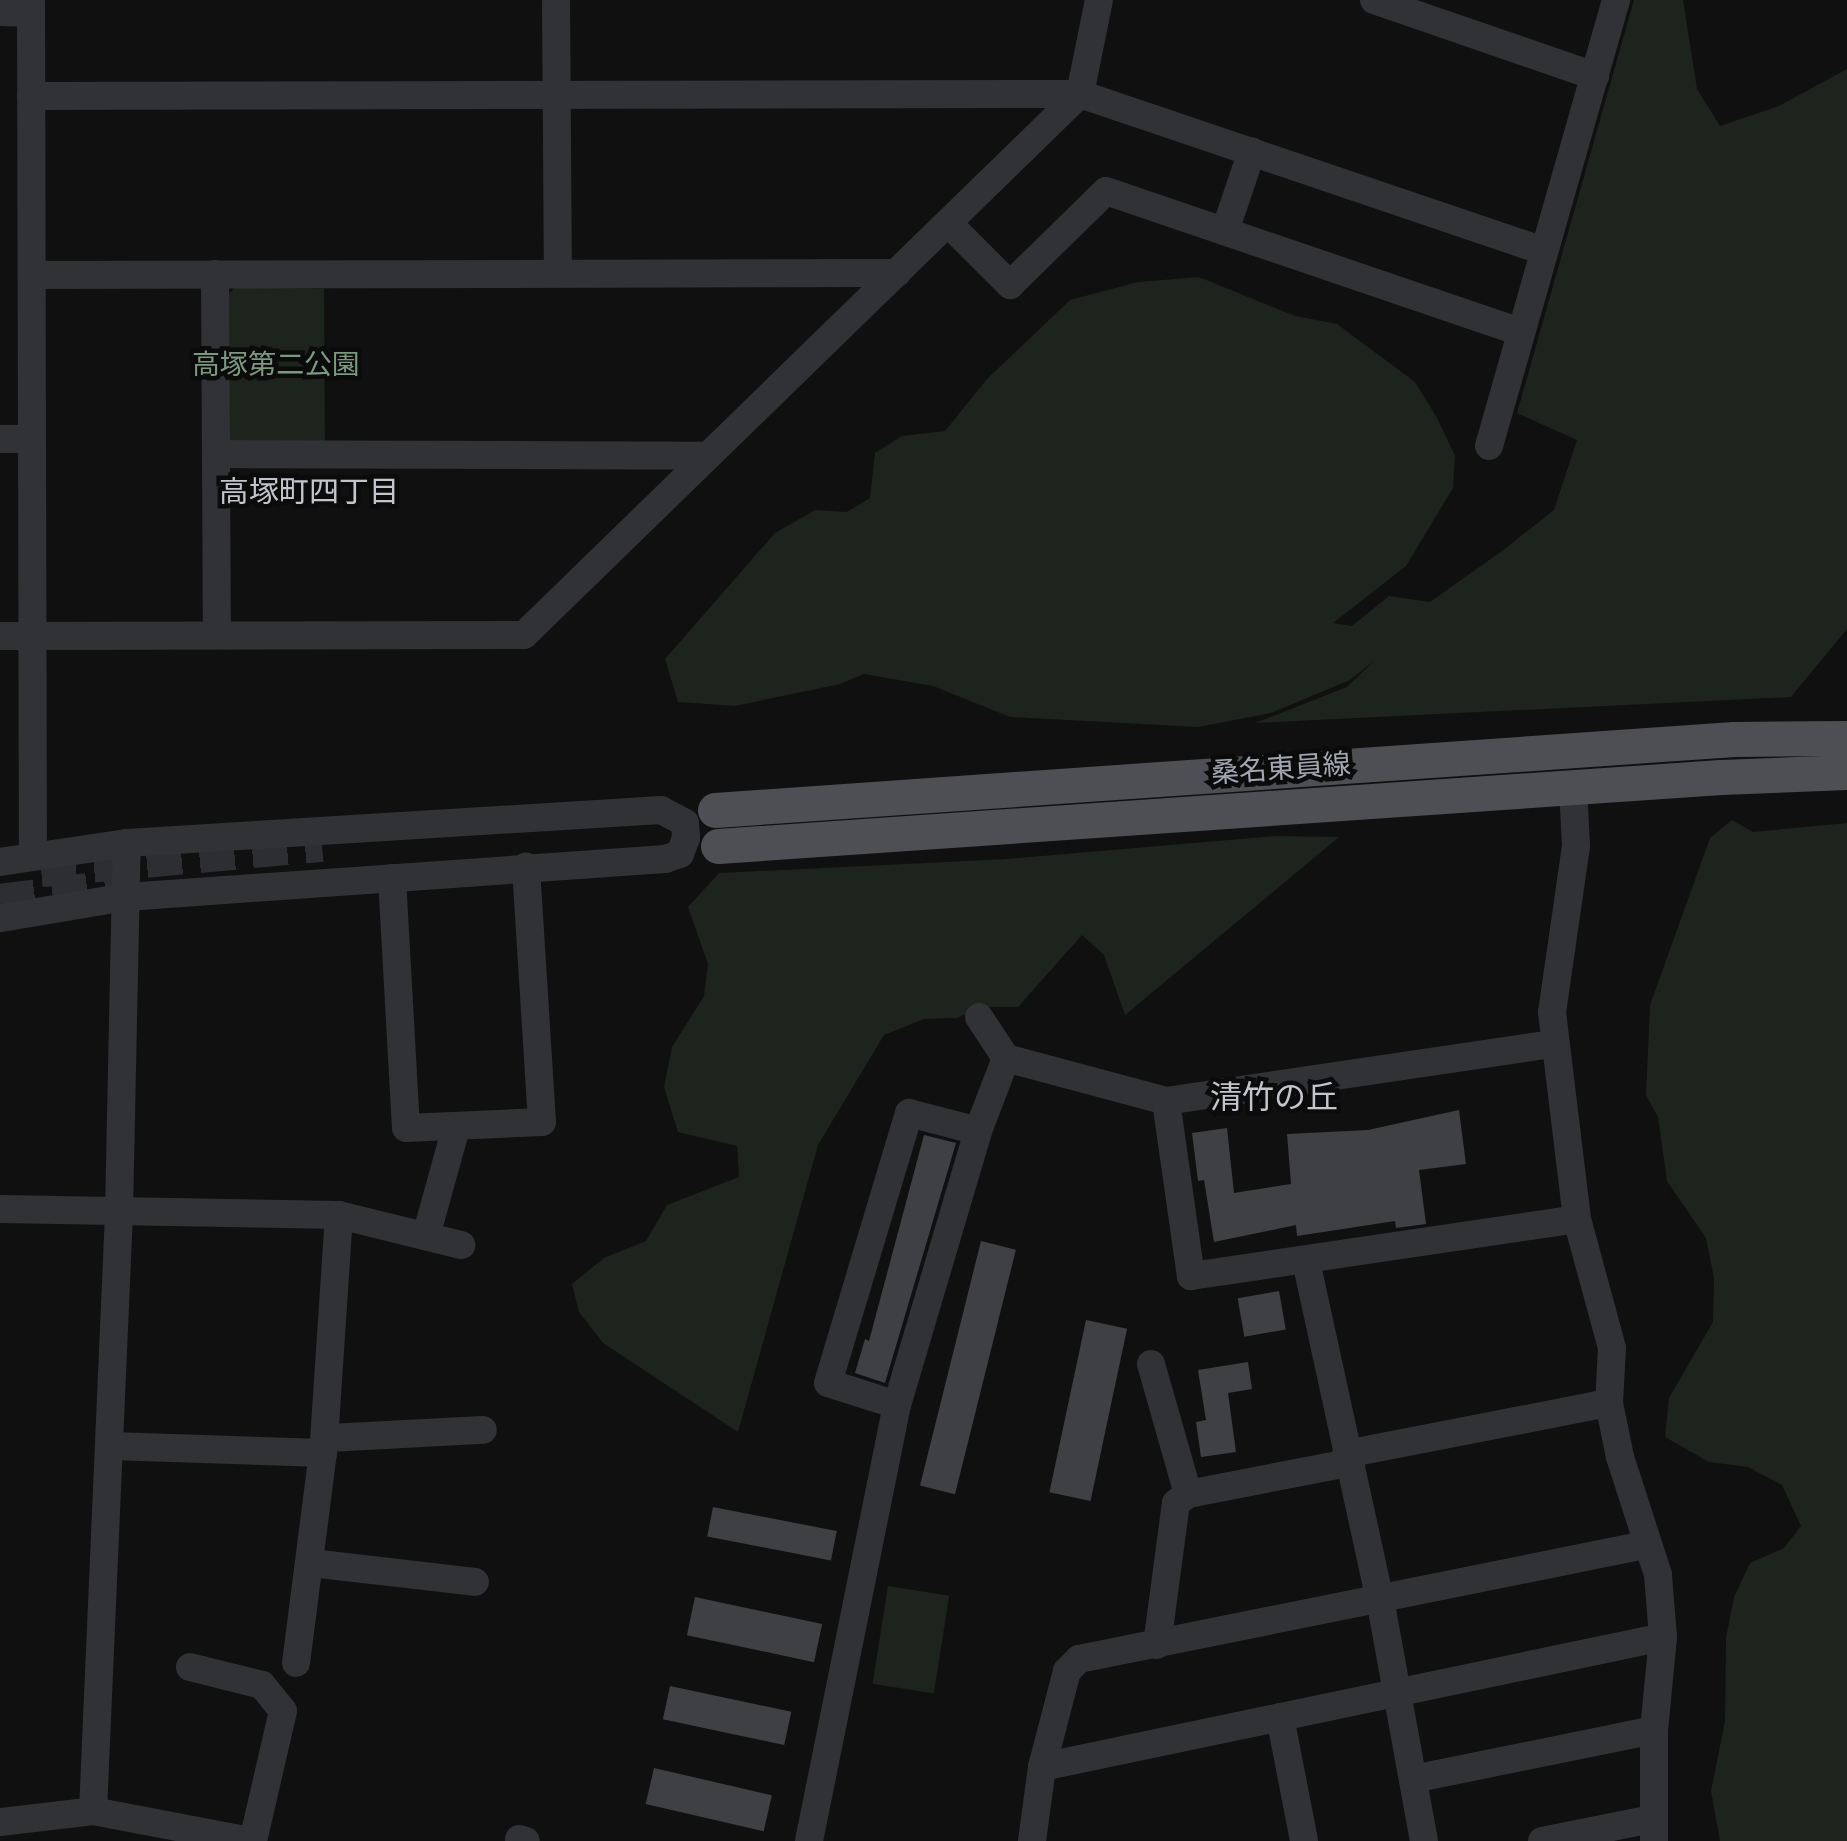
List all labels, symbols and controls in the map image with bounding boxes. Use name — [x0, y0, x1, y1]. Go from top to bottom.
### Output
park label: 高塚第二公園 — [192, 350, 360, 384]
district label: 高塚町四丁目 — [219, 477, 399, 513]
street label: 桑名東員線 — [1210, 749, 1352, 793]
district label: 清竹の丘 — [1210, 1081, 1338, 1119]

